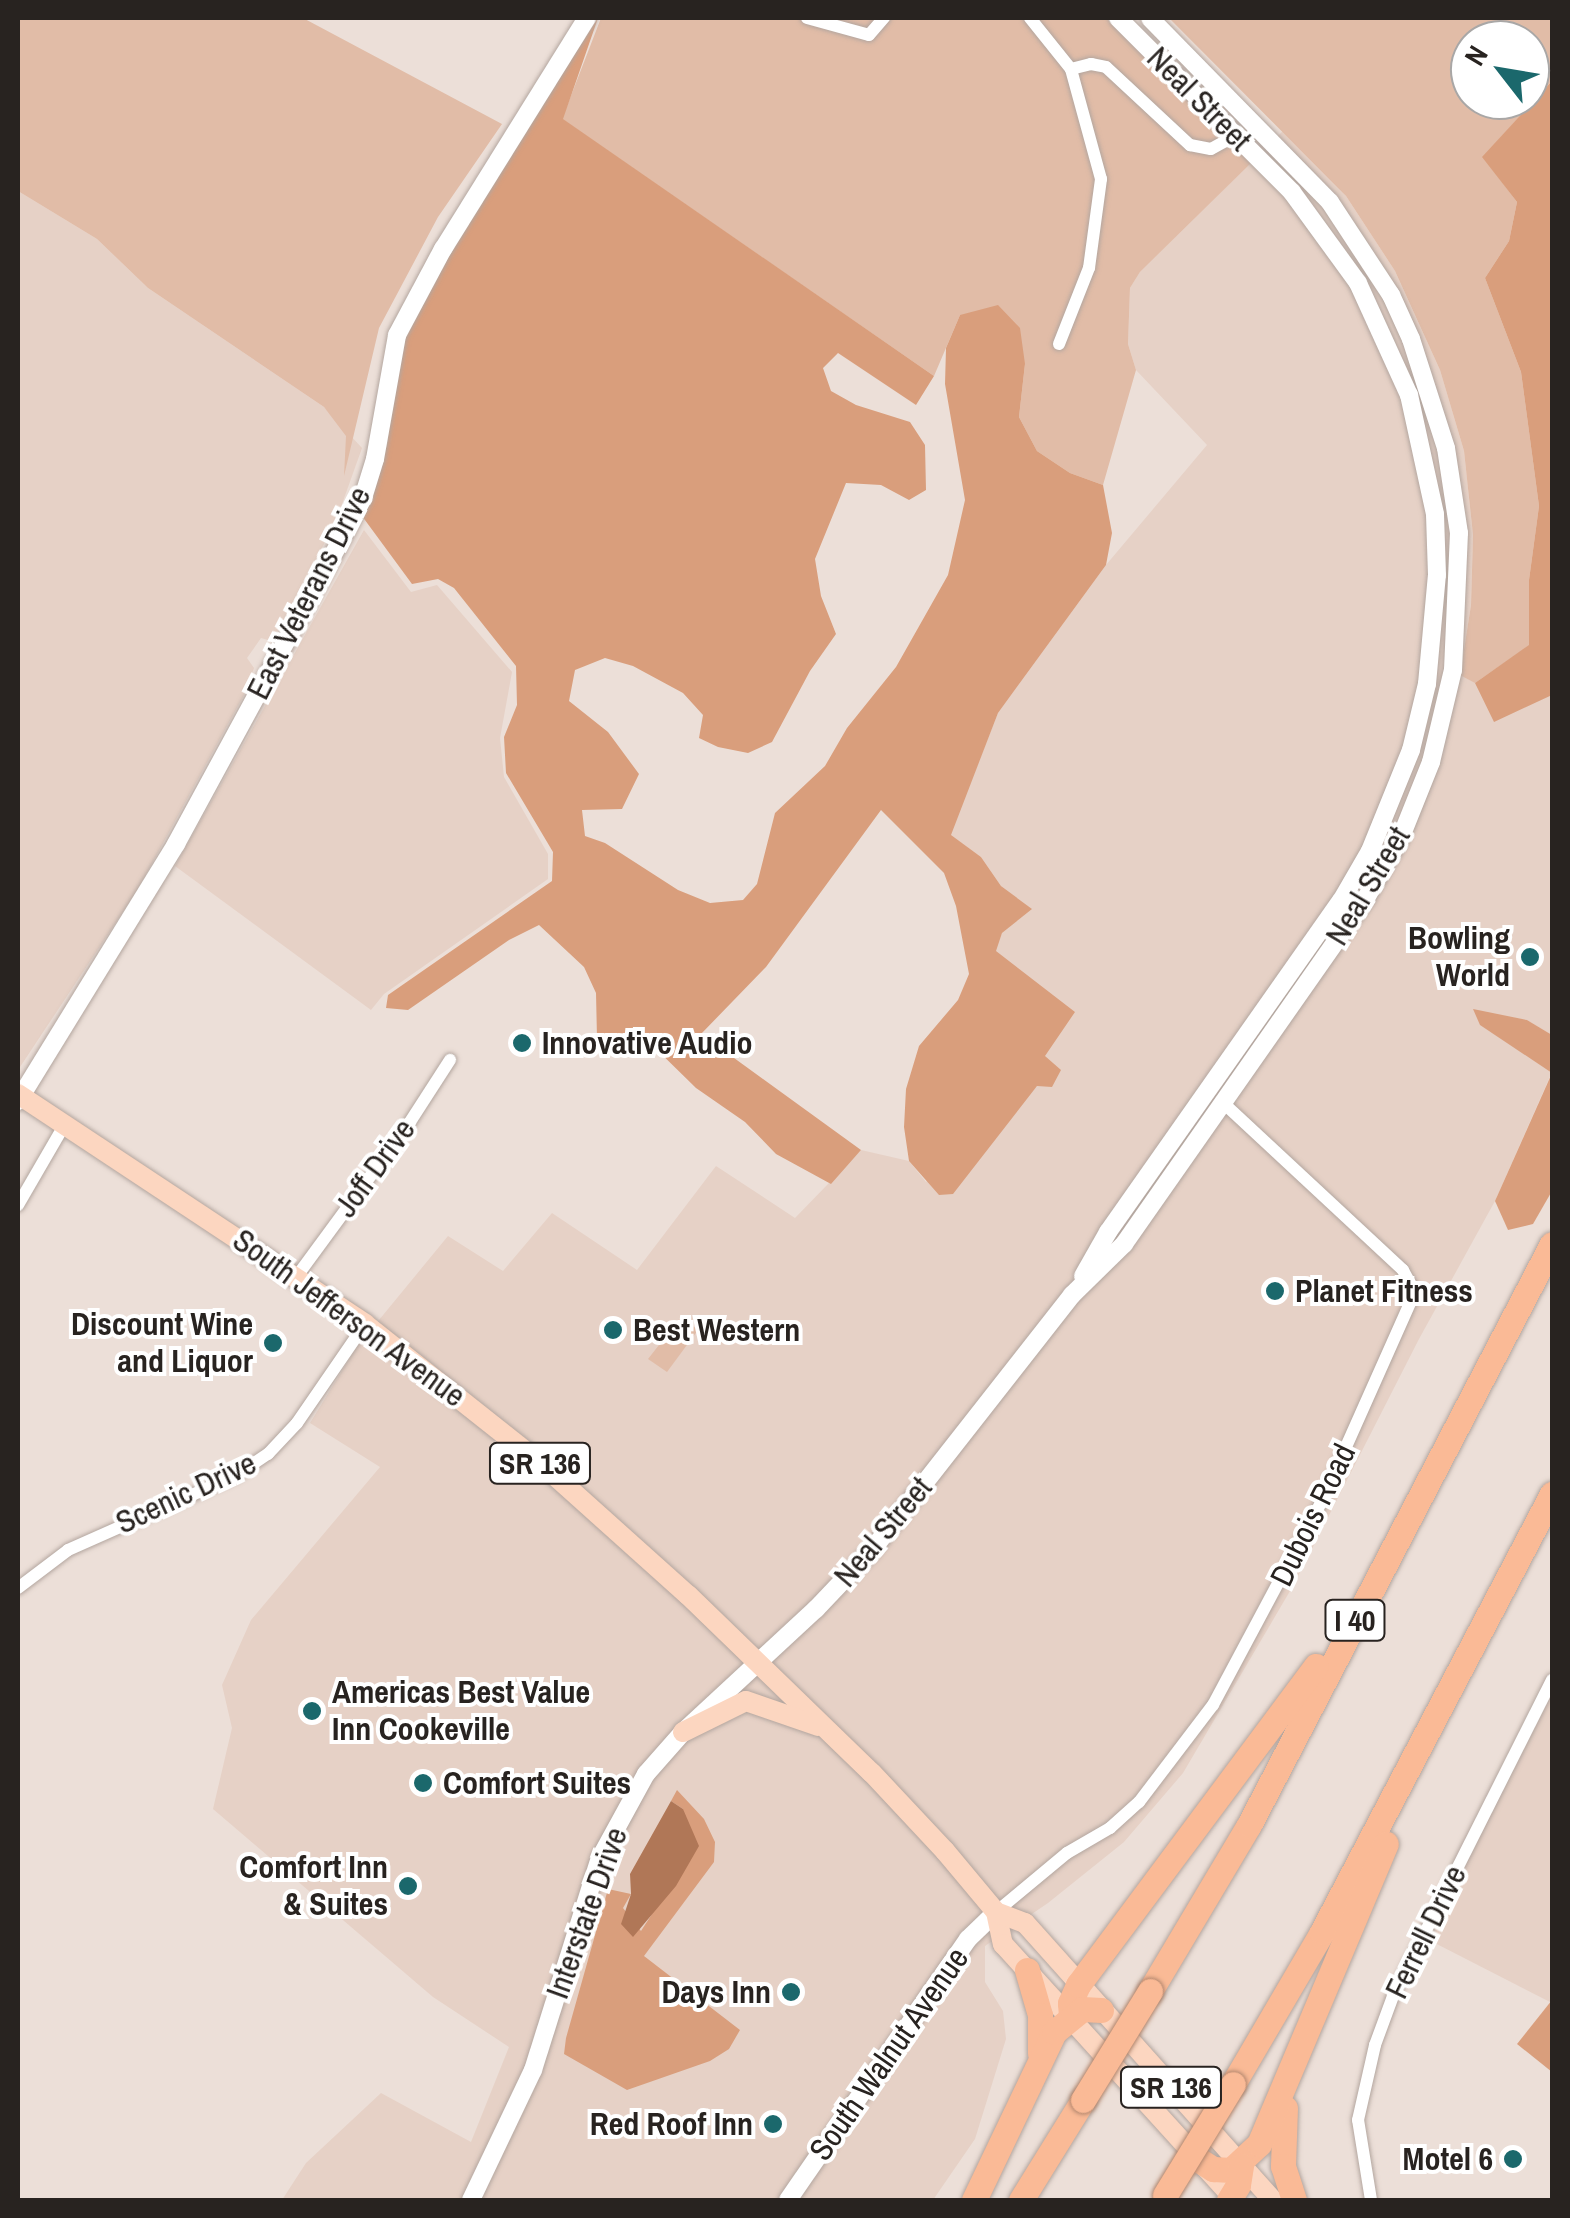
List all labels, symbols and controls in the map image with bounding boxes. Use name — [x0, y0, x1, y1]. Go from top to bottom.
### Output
north arrow — [1450, 20, 1550, 120]
street label: Neal Street — [1139, 39, 1259, 159]
text: N — [1455, 39, 1497, 72]
street label: East Veterans Drive — [239, 480, 379, 706]
street label: Neal Street — [1318, 820, 1418, 952]
place label: Bowling World — [1408, 920, 1510, 995]
marker: Bowling World — [1519, 946, 1541, 968]
place label: Innovative Audio — [542, 1024, 753, 1062]
marker: Innovative Audio — [511, 1032, 533, 1054]
street label: Joff Drive — [327, 1111, 423, 1225]
street label: South Jefferson Avenue — [225, 1220, 473, 1416]
place label: Planet Fitness — [1295, 1272, 1473, 1310]
marker: Planet Fitness — [1264, 1280, 1286, 1302]
place label: Discount Wine and Liquor — [71, 1306, 253, 1381]
place label: Best Western — [633, 1311, 800, 1349]
marker: Best Western — [602, 1319, 624, 1341]
marker: Discount Wine and Liquor — [262, 1332, 284, 1354]
road number: SR 136 — [488, 1438, 592, 1488]
street label: Dubois Road — [1262, 1438, 1364, 1592]
street label: Scenic Drive — [110, 1444, 262, 1542]
street label: Neal Street — [826, 1469, 940, 1595]
road number: I 40 — [1322, 1595, 1388, 1645]
place label: Americas Best Value Inn Cookeville — [332, 1674, 590, 1749]
marker: Americas Best Value Inn Cookeville — [301, 1700, 323, 1722]
place label: Comfort Suites — [443, 1764, 631, 1802]
marker: Comfort Suites — [412, 1772, 434, 1794]
street label: Interstate Drive — [538, 1822, 636, 2004]
place label: Comfort Inn & Suites — [239, 1849, 388, 1924]
street label: Ferrell Drive — [1377, 1859, 1475, 2005]
marker: Comfort Inn & Suites — [397, 1875, 419, 1897]
street label: South Walnut Avenue — [801, 1940, 977, 2168]
place label: Days Inn — [662, 1973, 771, 2011]
marker: Days Inn — [780, 1981, 802, 2003]
road number: SR 136 — [1118, 2062, 1224, 2112]
place label: Red Roof Inn — [590, 2105, 753, 2143]
marker: Red Roof Inn — [762, 2113, 784, 2135]
place label: Motel 6 — [1403, 2140, 1493, 2178]
marker: Motel 6 — [1502, 2148, 1524, 2170]

